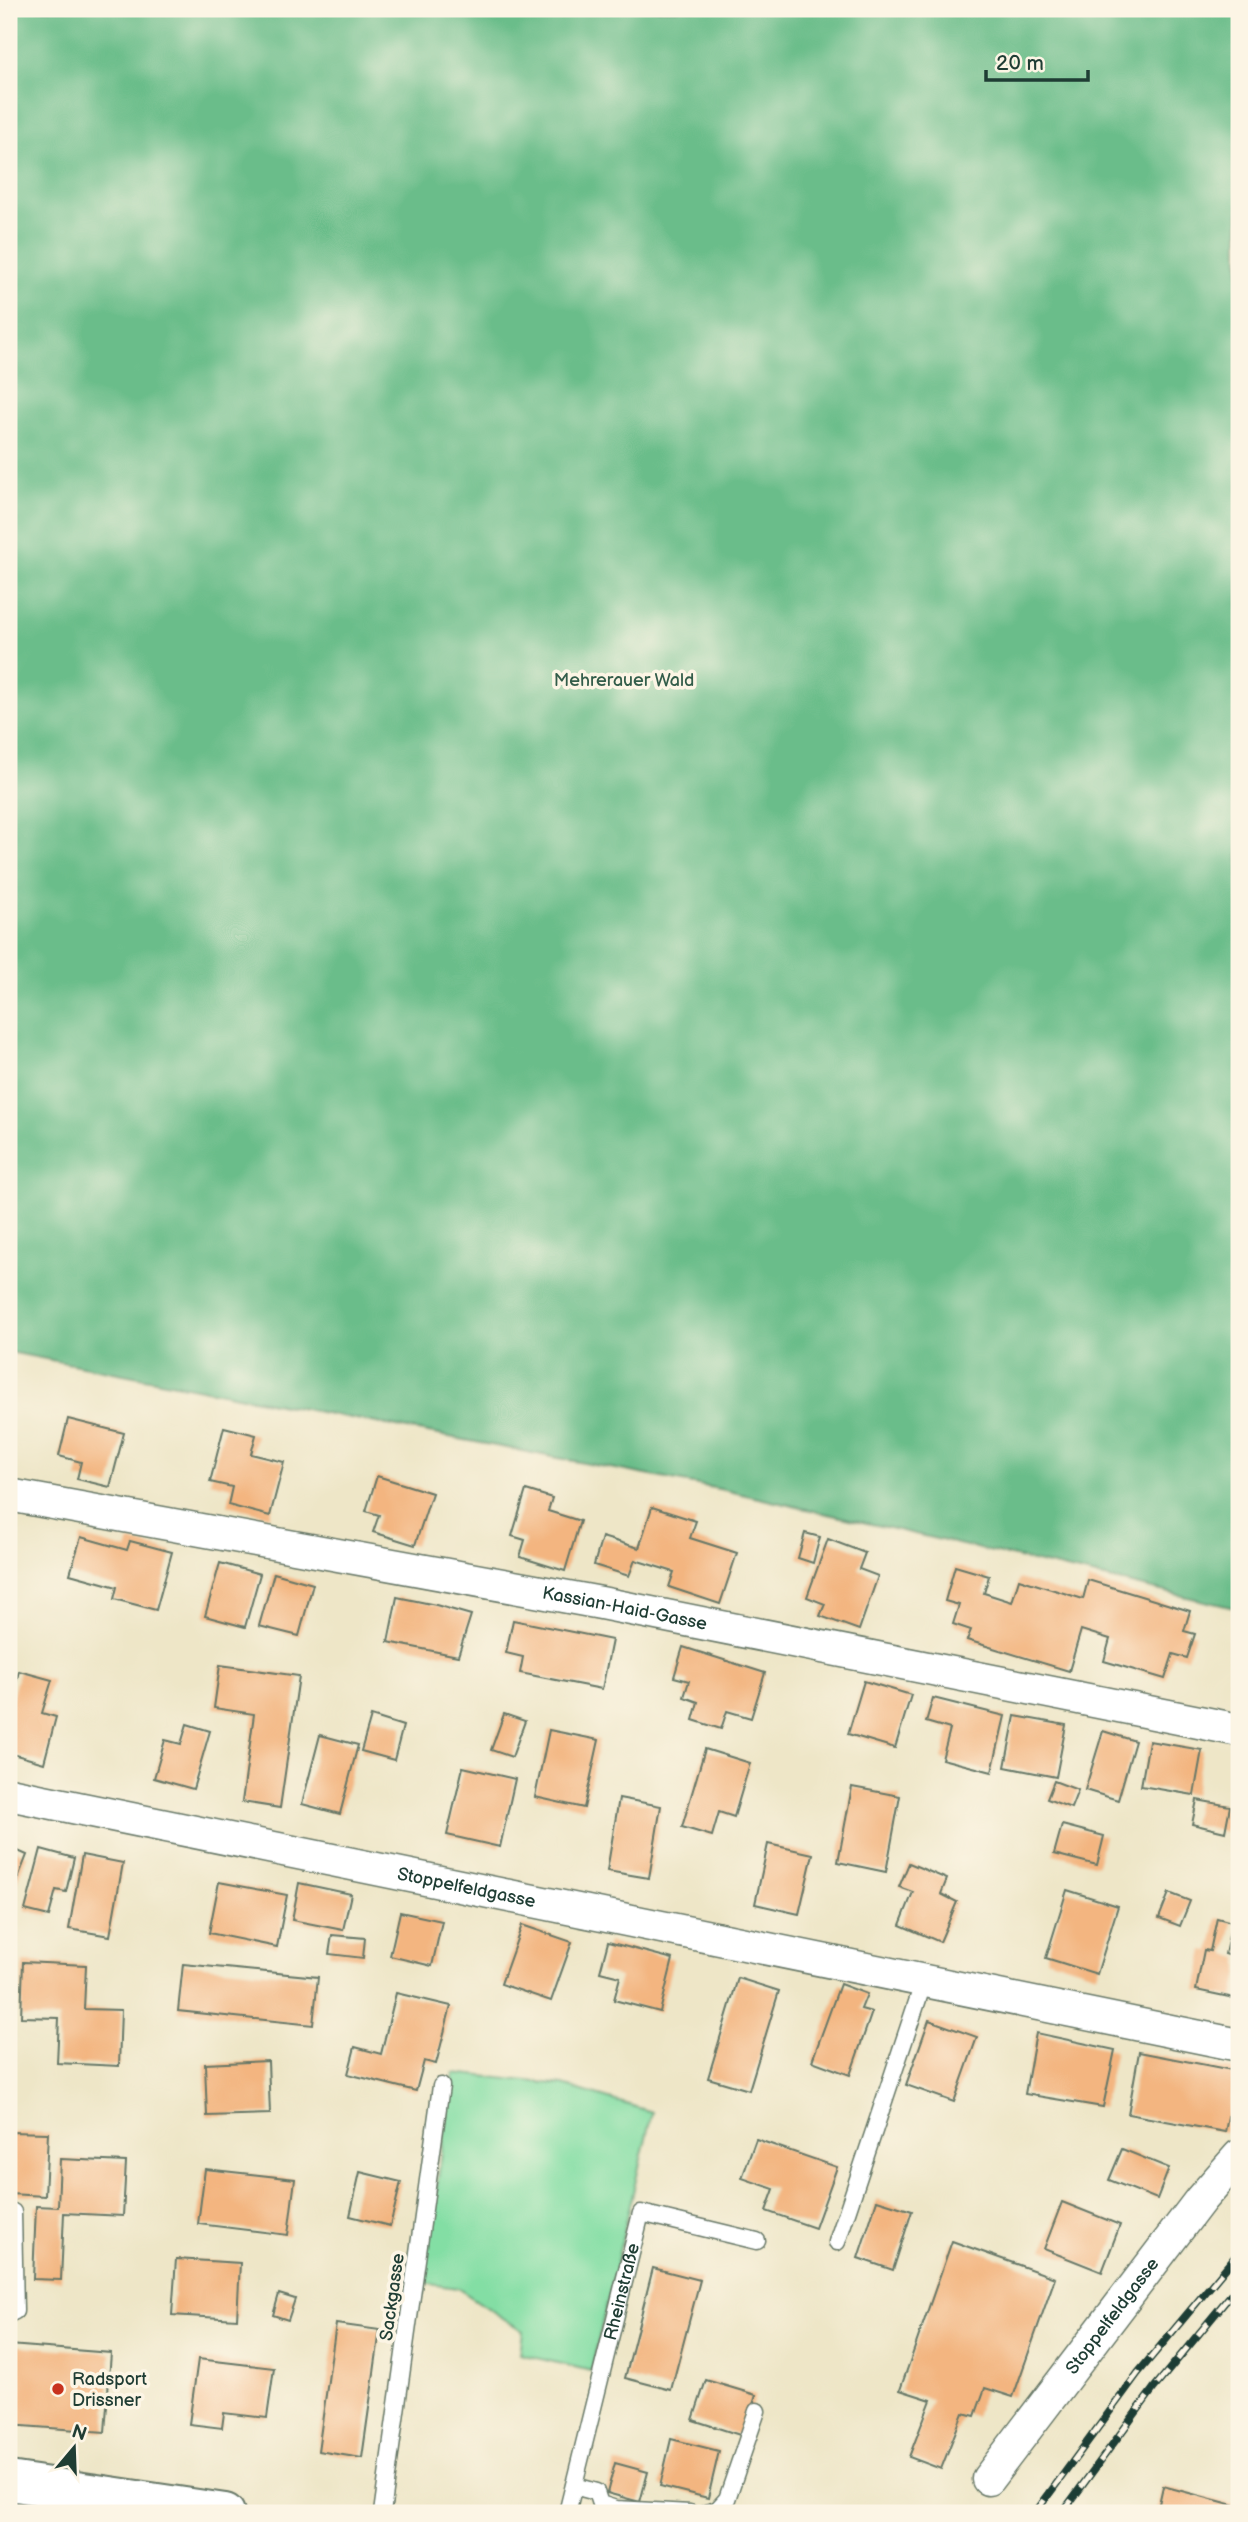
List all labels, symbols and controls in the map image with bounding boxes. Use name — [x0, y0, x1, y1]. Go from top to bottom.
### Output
scale bar — [986, 38, 1087, 82]
text: 20 m — [996, 51, 1044, 76]
park label: Mehrerauer Wald — [554, 670, 694, 691]
street label: Kassian-Haid-Gasse — [541, 1582, 709, 1635]
street label: Stoppelfeldgasse — [395, 1864, 538, 1912]
street label: Rheinstraße — [600, 2241, 644, 2343]
street label: Sackgasse — [376, 2252, 409, 2342]
street label: Stoppelfeldgasse — [1062, 2254, 1164, 2378]
place label: Radsport Drissner — [72, 2369, 148, 2411]
marker: Radsport Drissner — [50, 2381, 66, 2397]
north arrow — [38, 2414, 108, 2484]
text: N — [69, 2420, 90, 2447]

